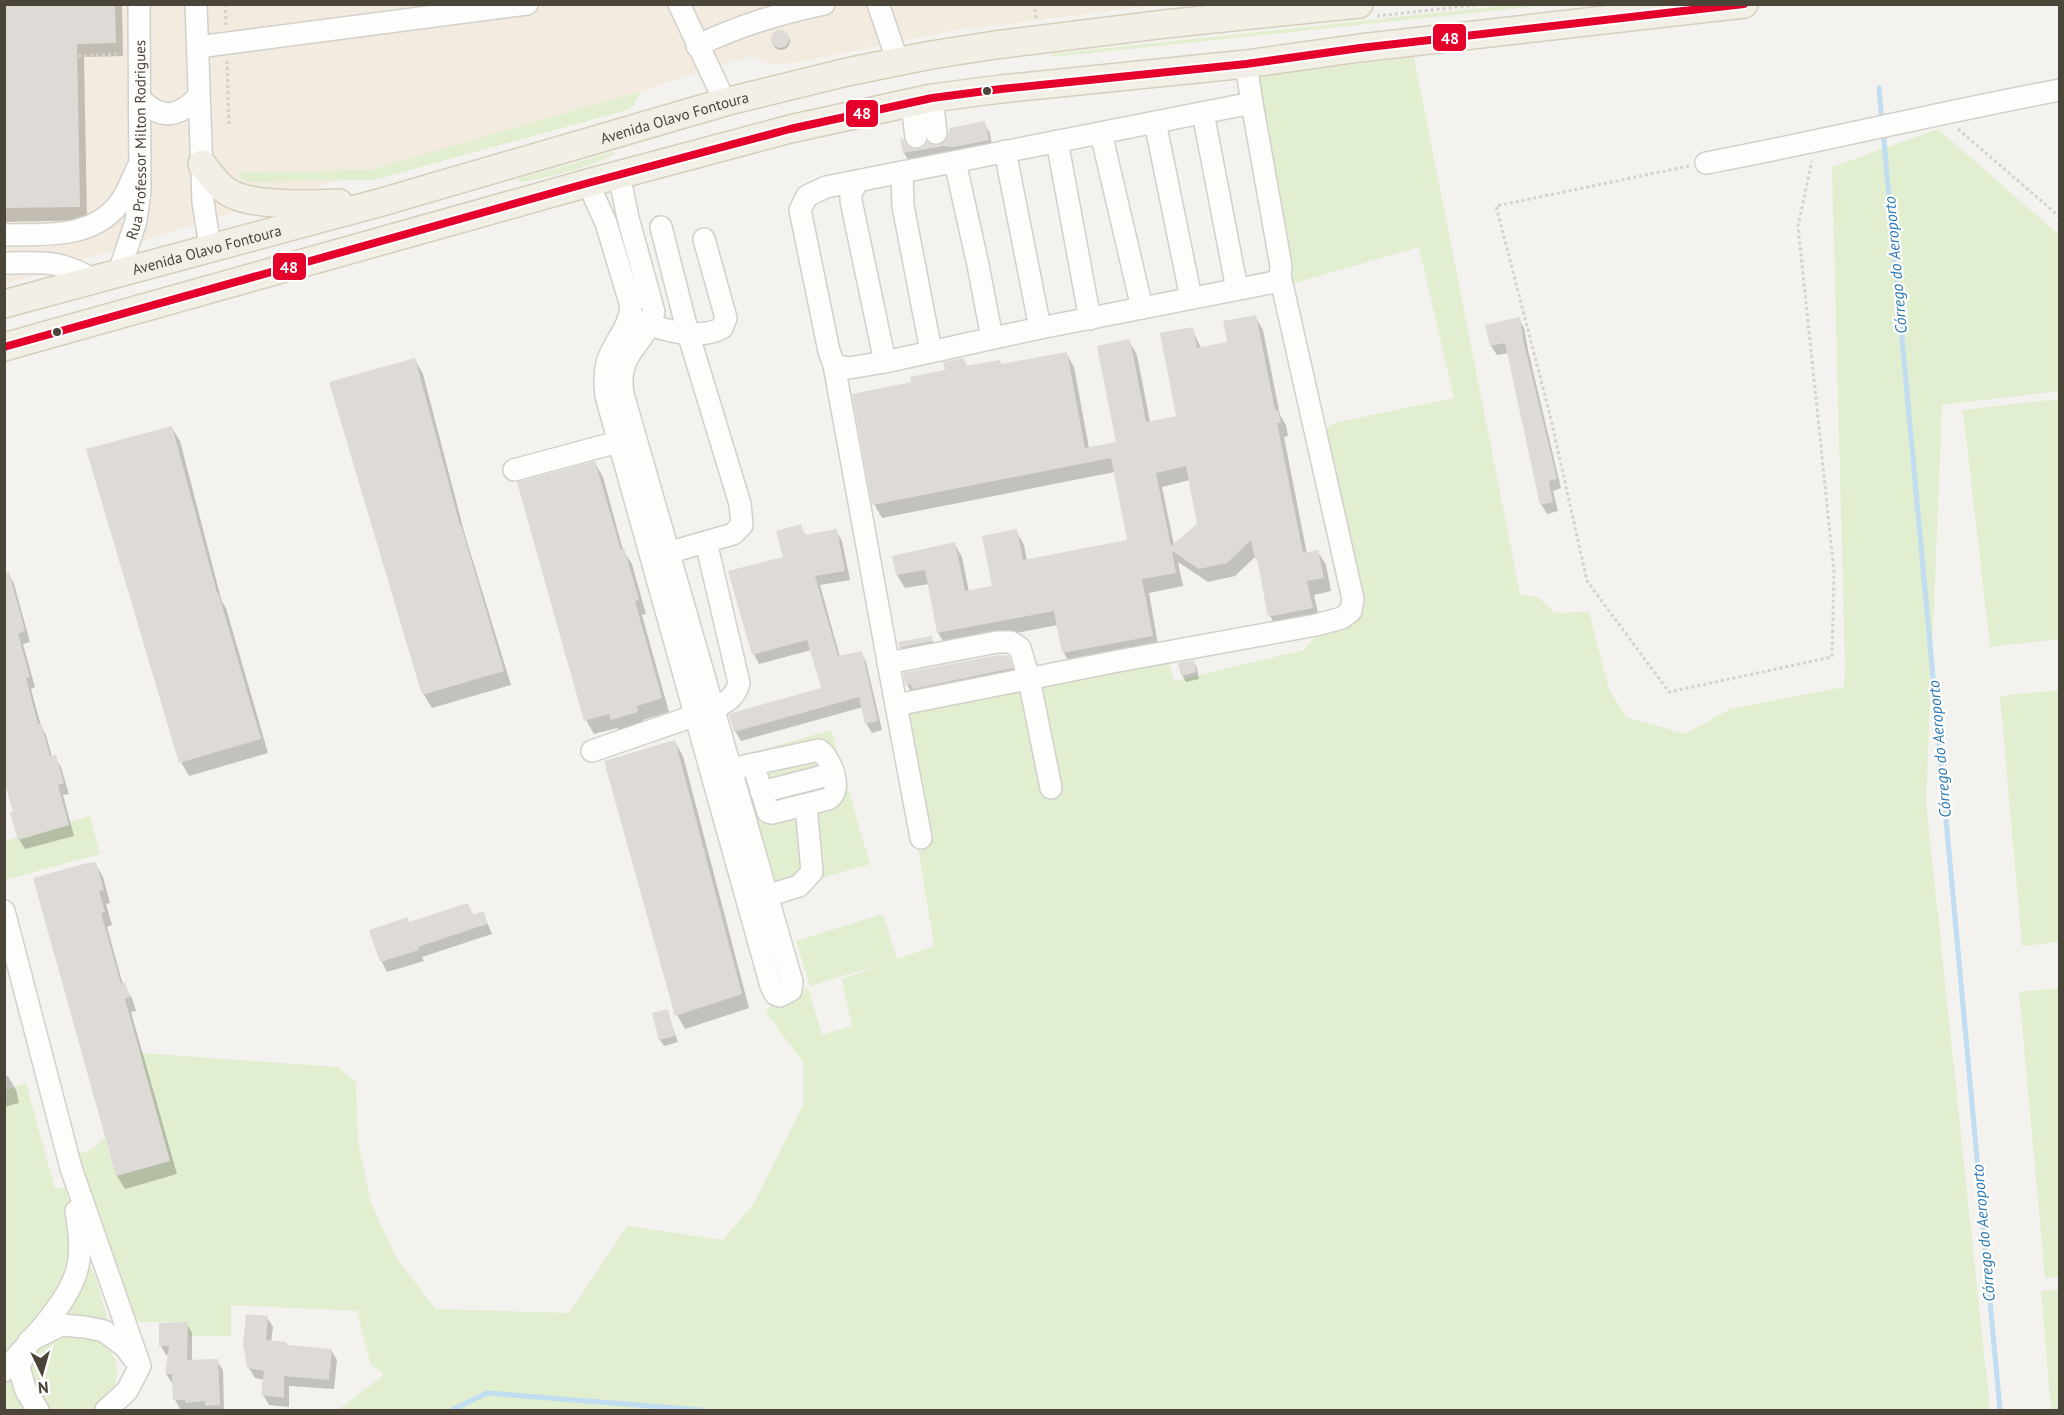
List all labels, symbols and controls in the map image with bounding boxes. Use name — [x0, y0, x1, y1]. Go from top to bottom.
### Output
line badge: 48 — [1432, 23, 1467, 52]
text: 48 — [1441, 28, 1459, 48]
street label: Rua Professor Milton Rodrigues — [121, 40, 149, 242]
unlabelled marker — [981, 85, 993, 97]
street label: Avenida Olavo Fontoura — [598, 87, 751, 147]
line badge: 48 — [845, 99, 879, 128]
text: 48 — [853, 103, 871, 123]
water label: Córrego do Aeroporto — [1879, 195, 1911, 335]
street label: Avenida Olavo Fontoura — [130, 220, 283, 278]
line badge: 48 — [272, 252, 307, 281]
text: 48 — [280, 257, 298, 277]
unlabelled marker — [51, 326, 63, 338]
water label: Córrego do Aeroporto — [1923, 679, 1955, 819]
water label: Córrego do Aeroporto — [1967, 1163, 1999, 1303]
north arrow — [12, 1343, 72, 1403]
text: N — [37, 1378, 49, 1398]

